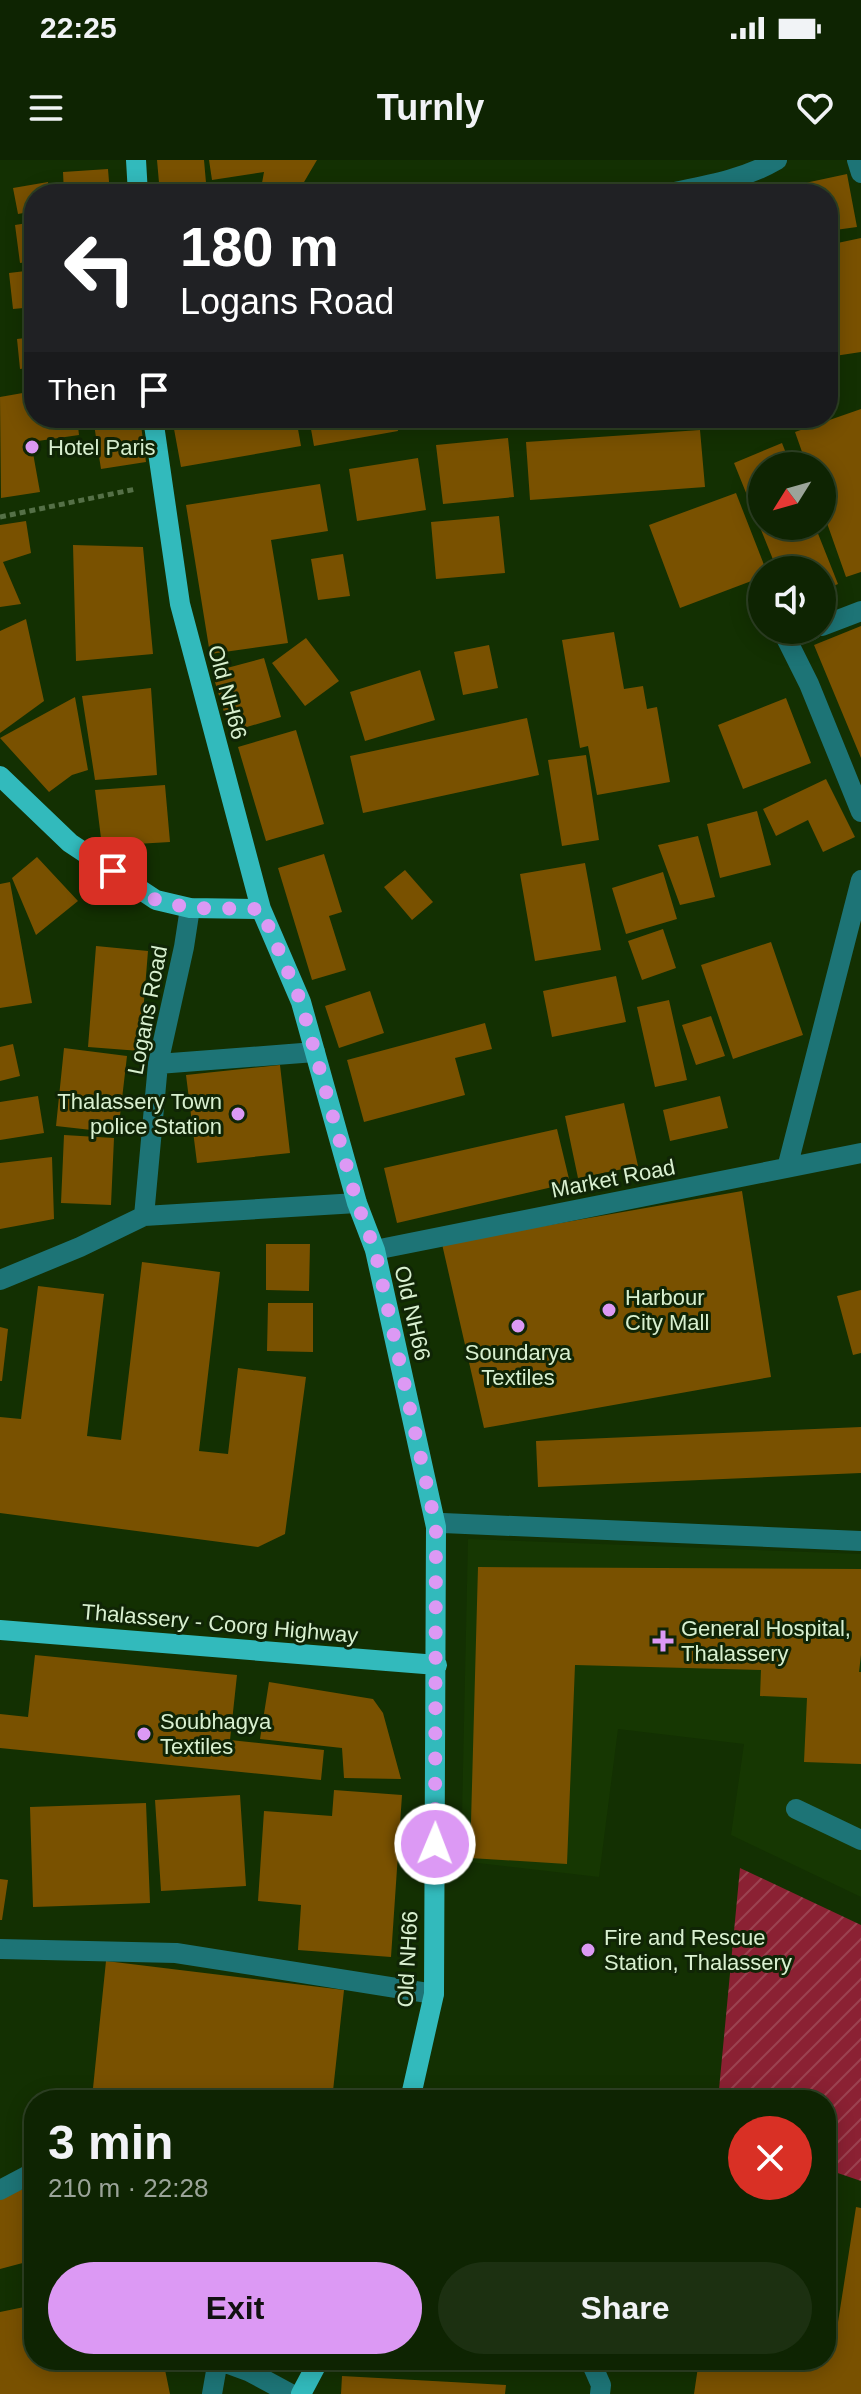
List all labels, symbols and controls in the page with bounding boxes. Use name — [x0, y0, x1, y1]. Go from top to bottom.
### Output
text: 22:25 — [40, 11, 117, 44]
icon: menu — [24, 86, 68, 130]
icon: heart — [793, 86, 837, 130]
text: Turnly — [377, 87, 484, 128]
text: 180 m — [180, 215, 339, 278]
icon: left — [48, 216, 152, 320]
text: Logans Road — [180, 281, 394, 322]
icon: arrive — [132, 368, 176, 412]
text: Then — [48, 373, 116, 406]
place label: Hotel Paris — [48, 435, 156, 460]
marker: Hotel Paris — [23, 438, 41, 456]
north arrow — [748, 452, 836, 540]
map controls — [748, 452, 836, 644]
button: sound — [748, 556, 836, 644]
street label: Old NH66 — [203, 642, 252, 742]
pin — [79, 837, 147, 905]
icon: arrive — [91, 849, 135, 893]
street label: Logans Road — [123, 943, 172, 1077]
place label: Thalassery Town police Station — [57, 1089, 222, 1139]
marker: Thalassery Town police Station — [229, 1105, 247, 1123]
street label: Market Road — [549, 1154, 677, 1203]
street label: Old NH66 — [389, 1263, 436, 1363]
place label: Harbour City Mall — [625, 1285, 709, 1335]
marker: Harbour City Mall — [600, 1301, 618, 1319]
marker: Soundarya Textiles — [509, 1317, 527, 1335]
place label: Soundarya Textiles — [465, 1340, 572, 1390]
street label: Thalassery - Coorg Highway — [81, 1599, 359, 1648]
place label: General Hospital, Thalassery — [681, 1616, 851, 1666]
marker: General Hospital, Thalassery — [652, 1630, 674, 1652]
place label: Soubhagya Textiles — [160, 1709, 272, 1759]
marker: Soubhagya Textiles — [135, 1725, 153, 1743]
position arrow — [393, 1802, 477, 1886]
street label: Old NH66 — [392, 1910, 423, 2008]
place label: Fire and Rescue Station, Thalassery — [604, 1925, 792, 1975]
marker: Fire and Rescue Station, Thalassery — [579, 1941, 597, 1959]
text: 3 min — [48, 2116, 173, 2169]
button: close — [728, 2116, 812, 2200]
text: 210 m · 22:28 — [48, 2173, 208, 2203]
button: Exit — [48, 2262, 422, 2354]
button: Share — [438, 2262, 812, 2354]

